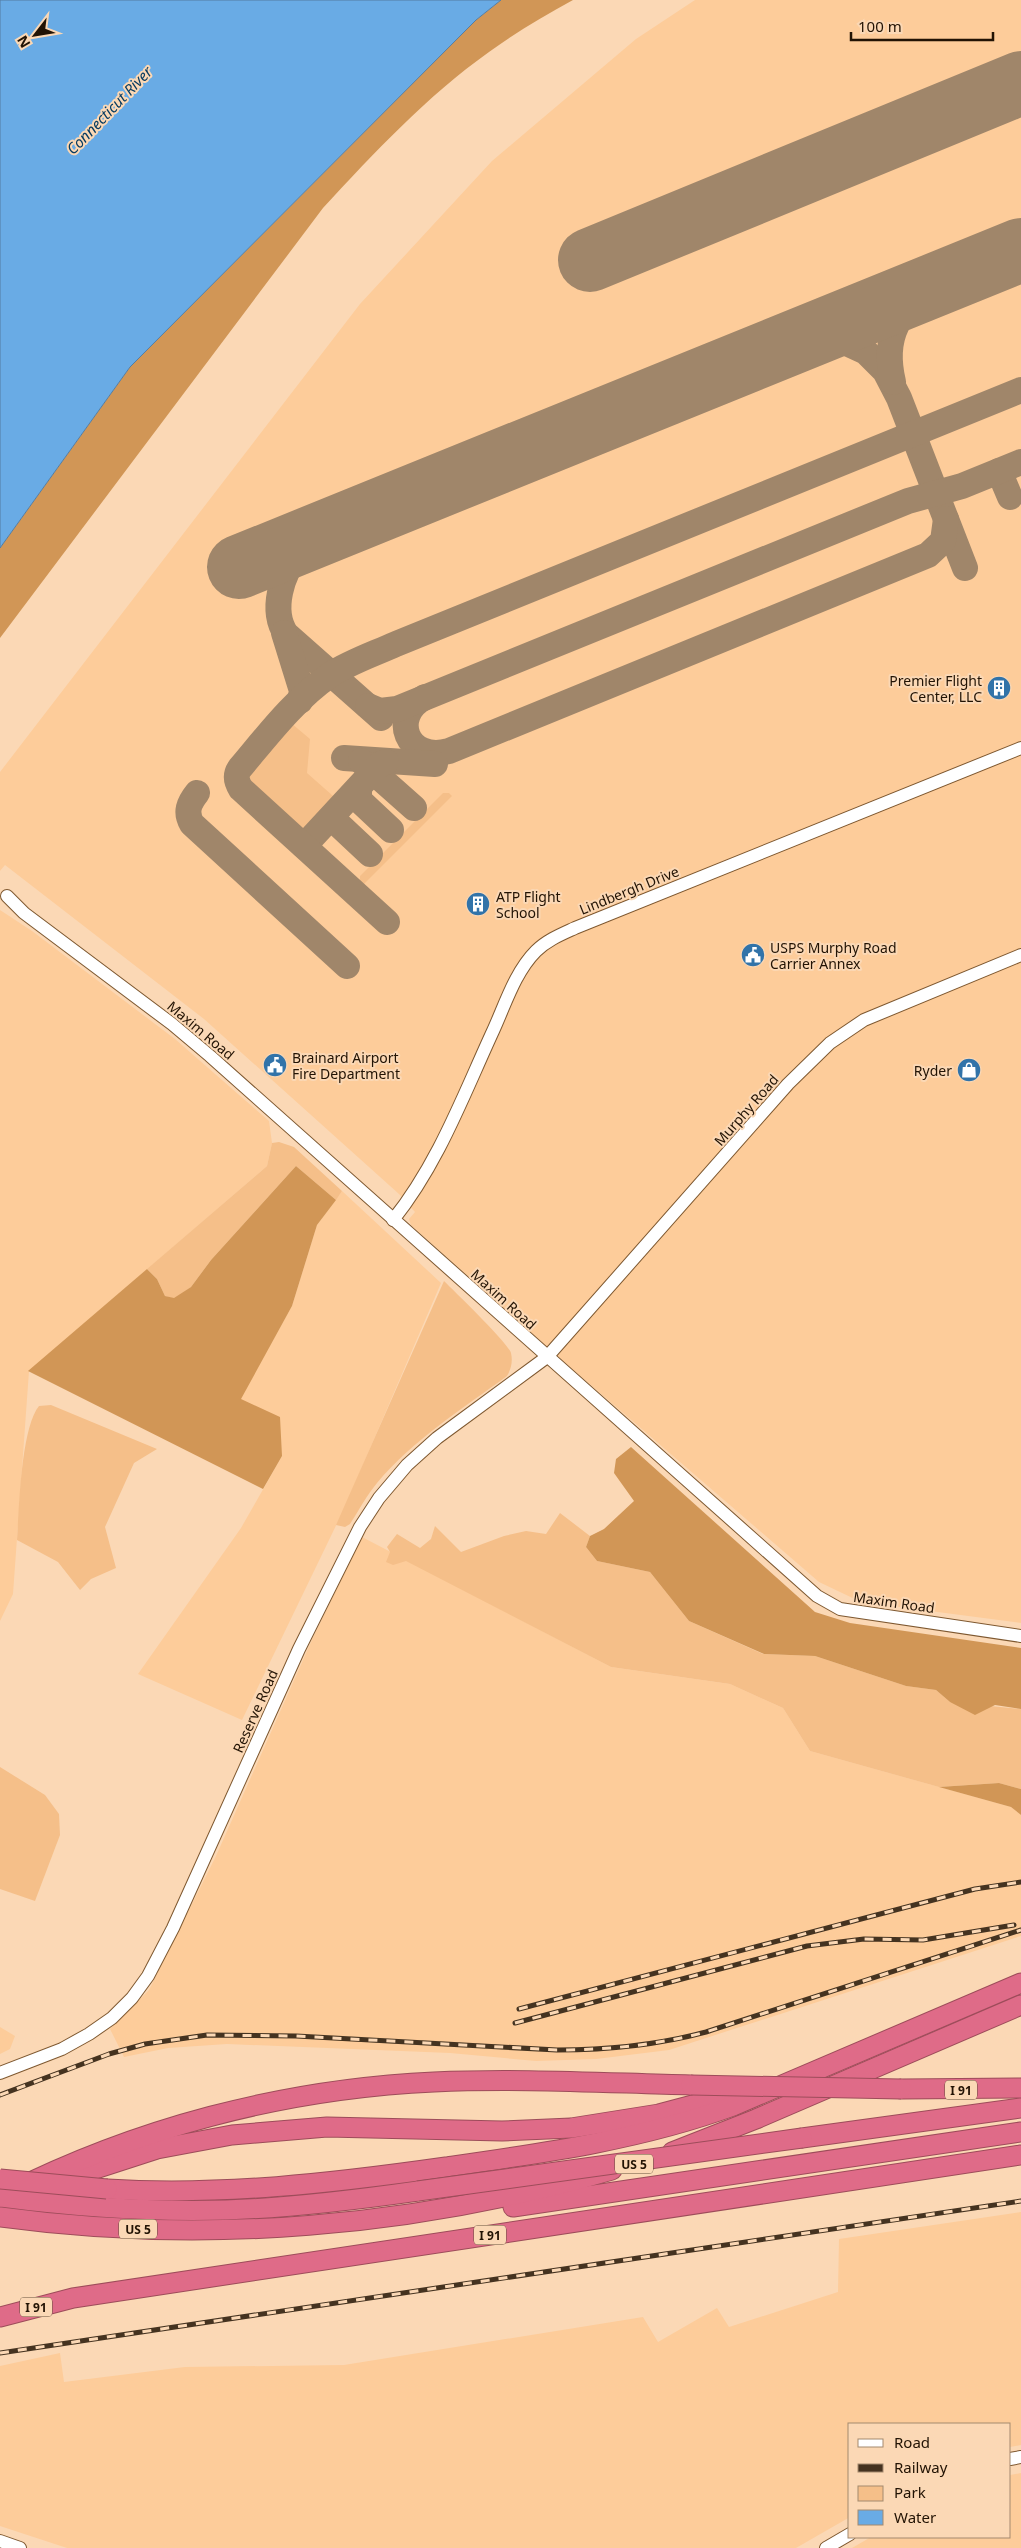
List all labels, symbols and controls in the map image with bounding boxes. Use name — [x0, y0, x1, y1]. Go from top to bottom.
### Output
north arrow — [10, 10, 60, 60]
scale bar — [851, 10, 994, 42]
text: 100 m — [858, 16, 902, 36]
text: N — [12, 32, 35, 52]
water label: Connecticut River — [62, 61, 157, 158]
place label: Premier Flight Center, LLC — [889, 671, 982, 706]
building icon: Premier Flight Center, LLC — [986, 675, 1012, 701]
street label: Lindbergh Drive — [576, 861, 682, 919]
place label: ATP Flight School — [496, 887, 561, 922]
building icon: ATP Flight School — [465, 891, 491, 917]
place label: USPS Murphy Road Carrier Annex — [770, 938, 897, 973]
public building icon: USPS Murphy Road Carrier Annex — [740, 942, 766, 968]
street label: Maxim Road — [164, 996, 238, 1064]
place label: Brainard Airport Fire Department — [292, 1048, 400, 1083]
public building icon: Brainard Airport Fire Department — [262, 1052, 288, 1078]
shop icon: Ryder — [956, 1057, 982, 1083]
place label: Ryder — [914, 1061, 952, 1080]
street label: Murphy Road — [710, 1070, 782, 1150]
street label: Maxim Road — [467, 1265, 541, 1333]
street label: Maxim Road — [852, 1587, 936, 1617]
street label: Reserve Road — [228, 1666, 282, 1756]
road number: I 91 — [945, 2080, 977, 2100]
road number: US 5 — [615, 2154, 653, 2174]
road number: US 5 — [119, 2220, 157, 2238]
road number: I 91 — [474, 2226, 506, 2244]
road number: I 91 — [20, 2298, 52, 2316]
legend — [848, 2423, 1011, 2538]
text: Road — [894, 2432, 930, 2452]
text: Railway — [894, 2457, 948, 2477]
text: Park — [894, 2482, 926, 2502]
text: Water — [894, 2507, 936, 2527]

